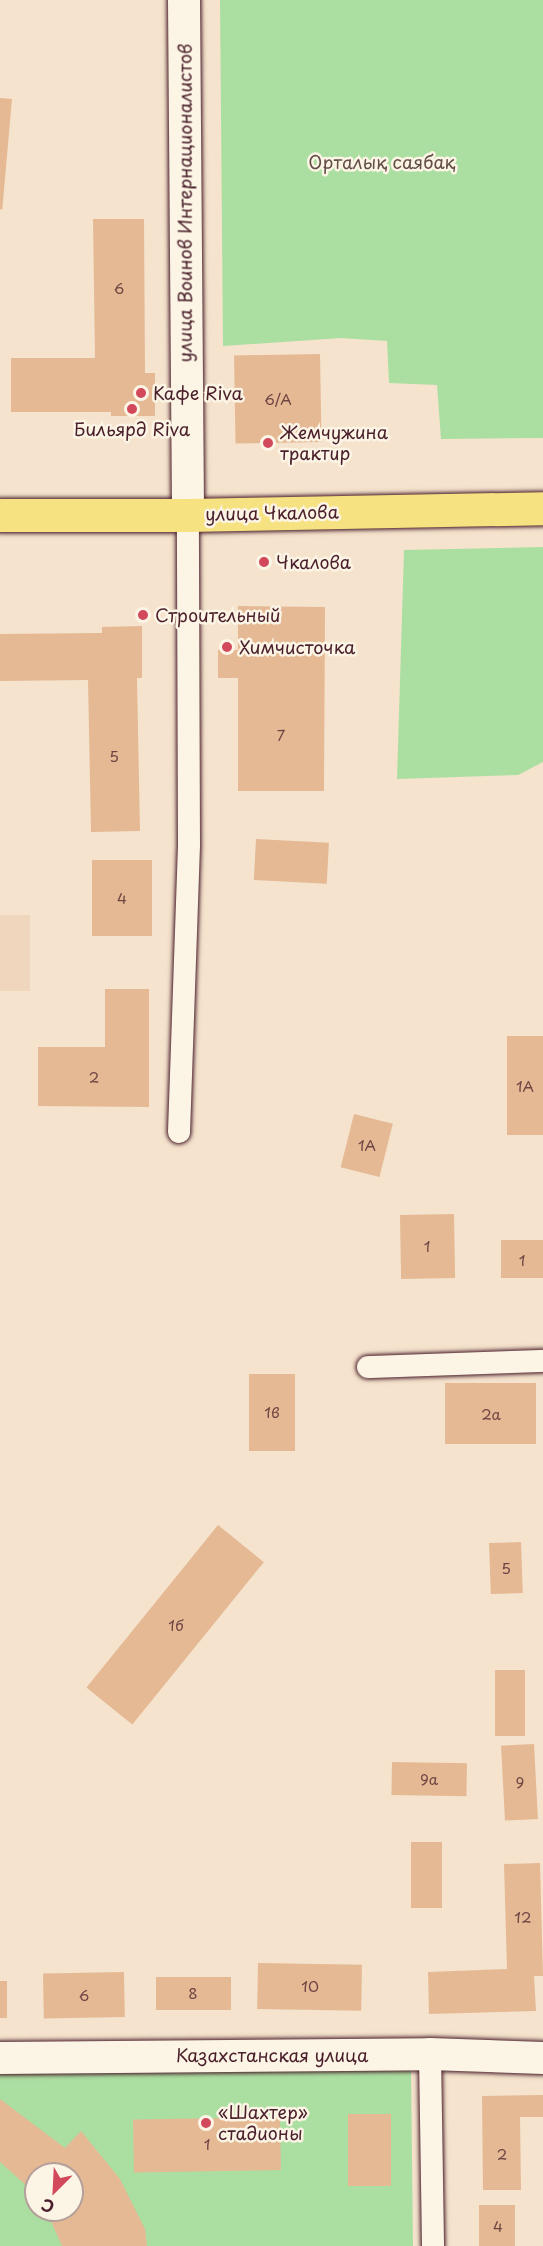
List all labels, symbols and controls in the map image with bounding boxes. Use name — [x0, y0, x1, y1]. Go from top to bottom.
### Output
street label: улица Воинов Интернационалистов — [174, 43, 196, 363]
park label: Орталық саябақ — [309, 151, 455, 173]
house number: 6 — [114, 279, 124, 297]
place label: Кафе Riva — [153, 382, 243, 404]
marker: Кафе Riva — [134, 386, 148, 400]
house number: 6/А — [264, 390, 292, 408]
marker: Бильярд Riva — [125, 402, 139, 416]
place label: Бильярд Riva — [74, 418, 190, 440]
place label: Жемчужина трактир — [280, 422, 388, 464]
marker: Жемчужина трактир — [261, 436, 275, 450]
street label: улица Чкалова — [204, 501, 340, 525]
place label: Чкалова — [276, 551, 351, 573]
marker: Чкалова — [257, 555, 271, 569]
place label: Строительный — [155, 604, 280, 626]
marker: Строительный — [136, 608, 150, 622]
place label: Химчисточка — [239, 636, 355, 658]
marker: Химчисточка — [220, 640, 234, 654]
house number: 7 — [277, 726, 285, 744]
house number: 5 — [109, 747, 119, 765]
house number: 4 — [117, 889, 127, 907]
house number: 2 — [89, 1068, 99, 1086]
house number: 1А — [516, 1077, 534, 1095]
house number: 1А — [358, 1136, 376, 1154]
house number: 1 — [424, 1237, 430, 1255]
house number: 1 — [519, 1251, 525, 1269]
house number: 1в — [264, 1403, 280, 1421]
house number: 2а — [481, 1405, 501, 1423]
house number: 5 — [501, 1559, 511, 1577]
house number: 1б — [168, 1616, 184, 1634]
house number: 9а — [420, 1770, 438, 1788]
house number: 9 — [516, 1773, 524, 1791]
house number: 12 — [514, 1908, 532, 1926]
house number: 10 — [301, 1977, 319, 1995]
house number: 8 — [188, 1984, 198, 2002]
house number: 6 — [79, 1986, 89, 2004]
street label: Казахстанская улица — [175, 2044, 369, 2066]
place label: «Шахтер» стадионы — [218, 2102, 308, 2144]
marker: «Шахтер» стадионы — [199, 2116, 213, 2130]
house number: 1 — [204, 2135, 210, 2153]
house number: 2 — [497, 2145, 507, 2163]
north arrow — [24, 2162, 84, 2222]
text: С — [37, 2193, 58, 2220]
house number: 4 — [493, 2217, 503, 2235]

